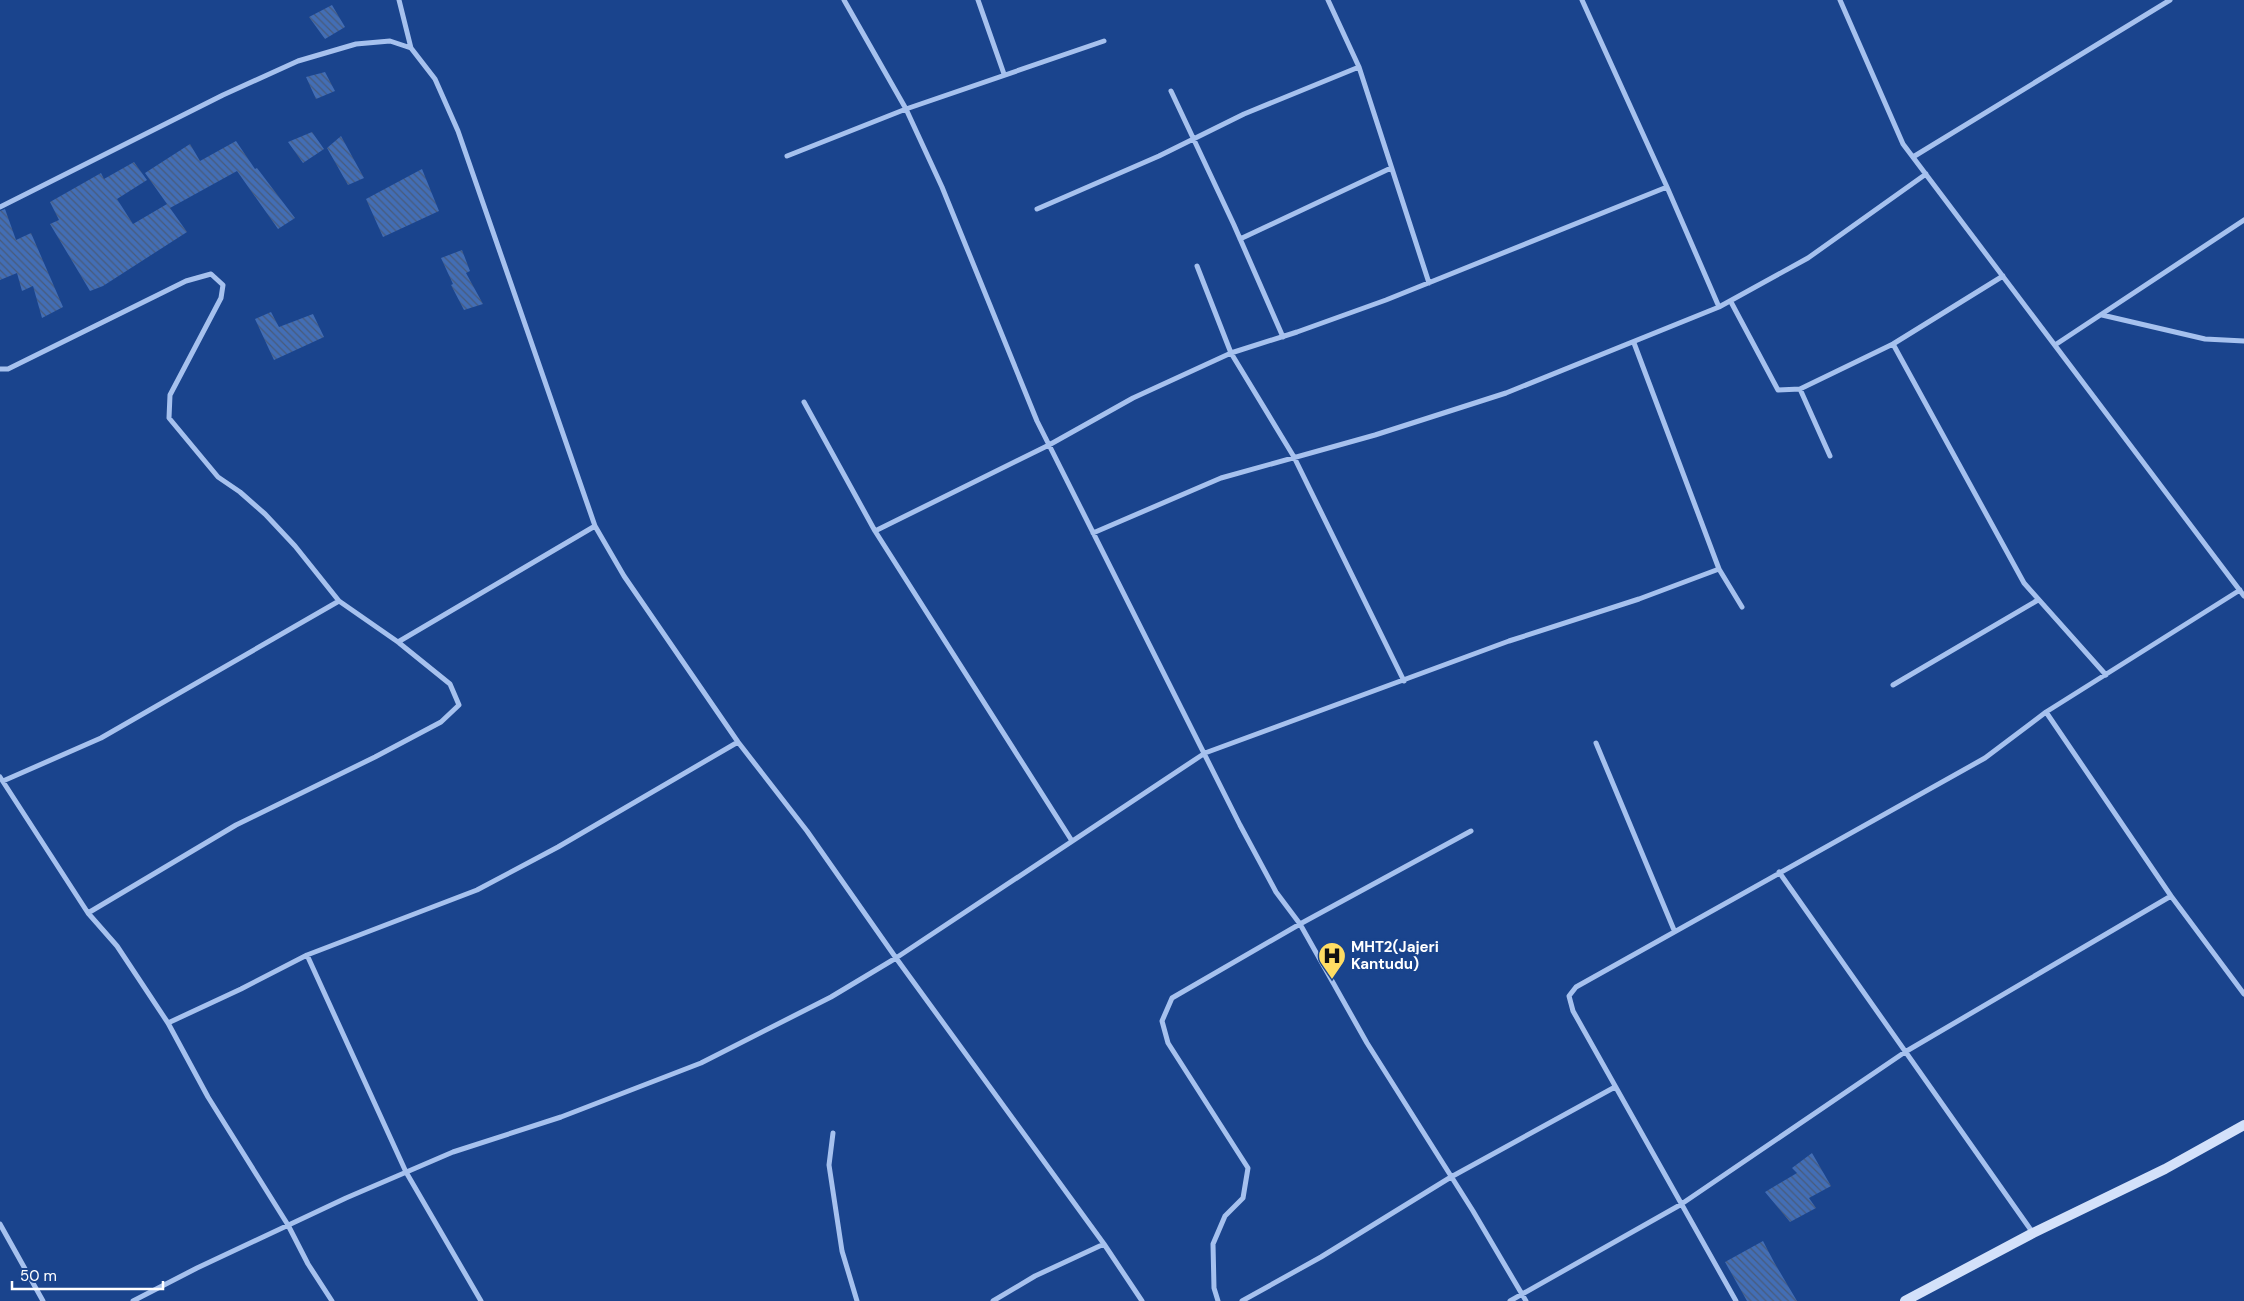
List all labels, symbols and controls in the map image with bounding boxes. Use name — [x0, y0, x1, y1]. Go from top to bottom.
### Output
place label: MHT2(Jajeri Kantudu) — [1351, 937, 1439, 974]
hospital icon: MHT2(Jajeri Kantudu) — [1317, 941, 1347, 980]
scale bar — [12, 1258, 164, 1290]
text: 50 m — [20, 1266, 57, 1286]

